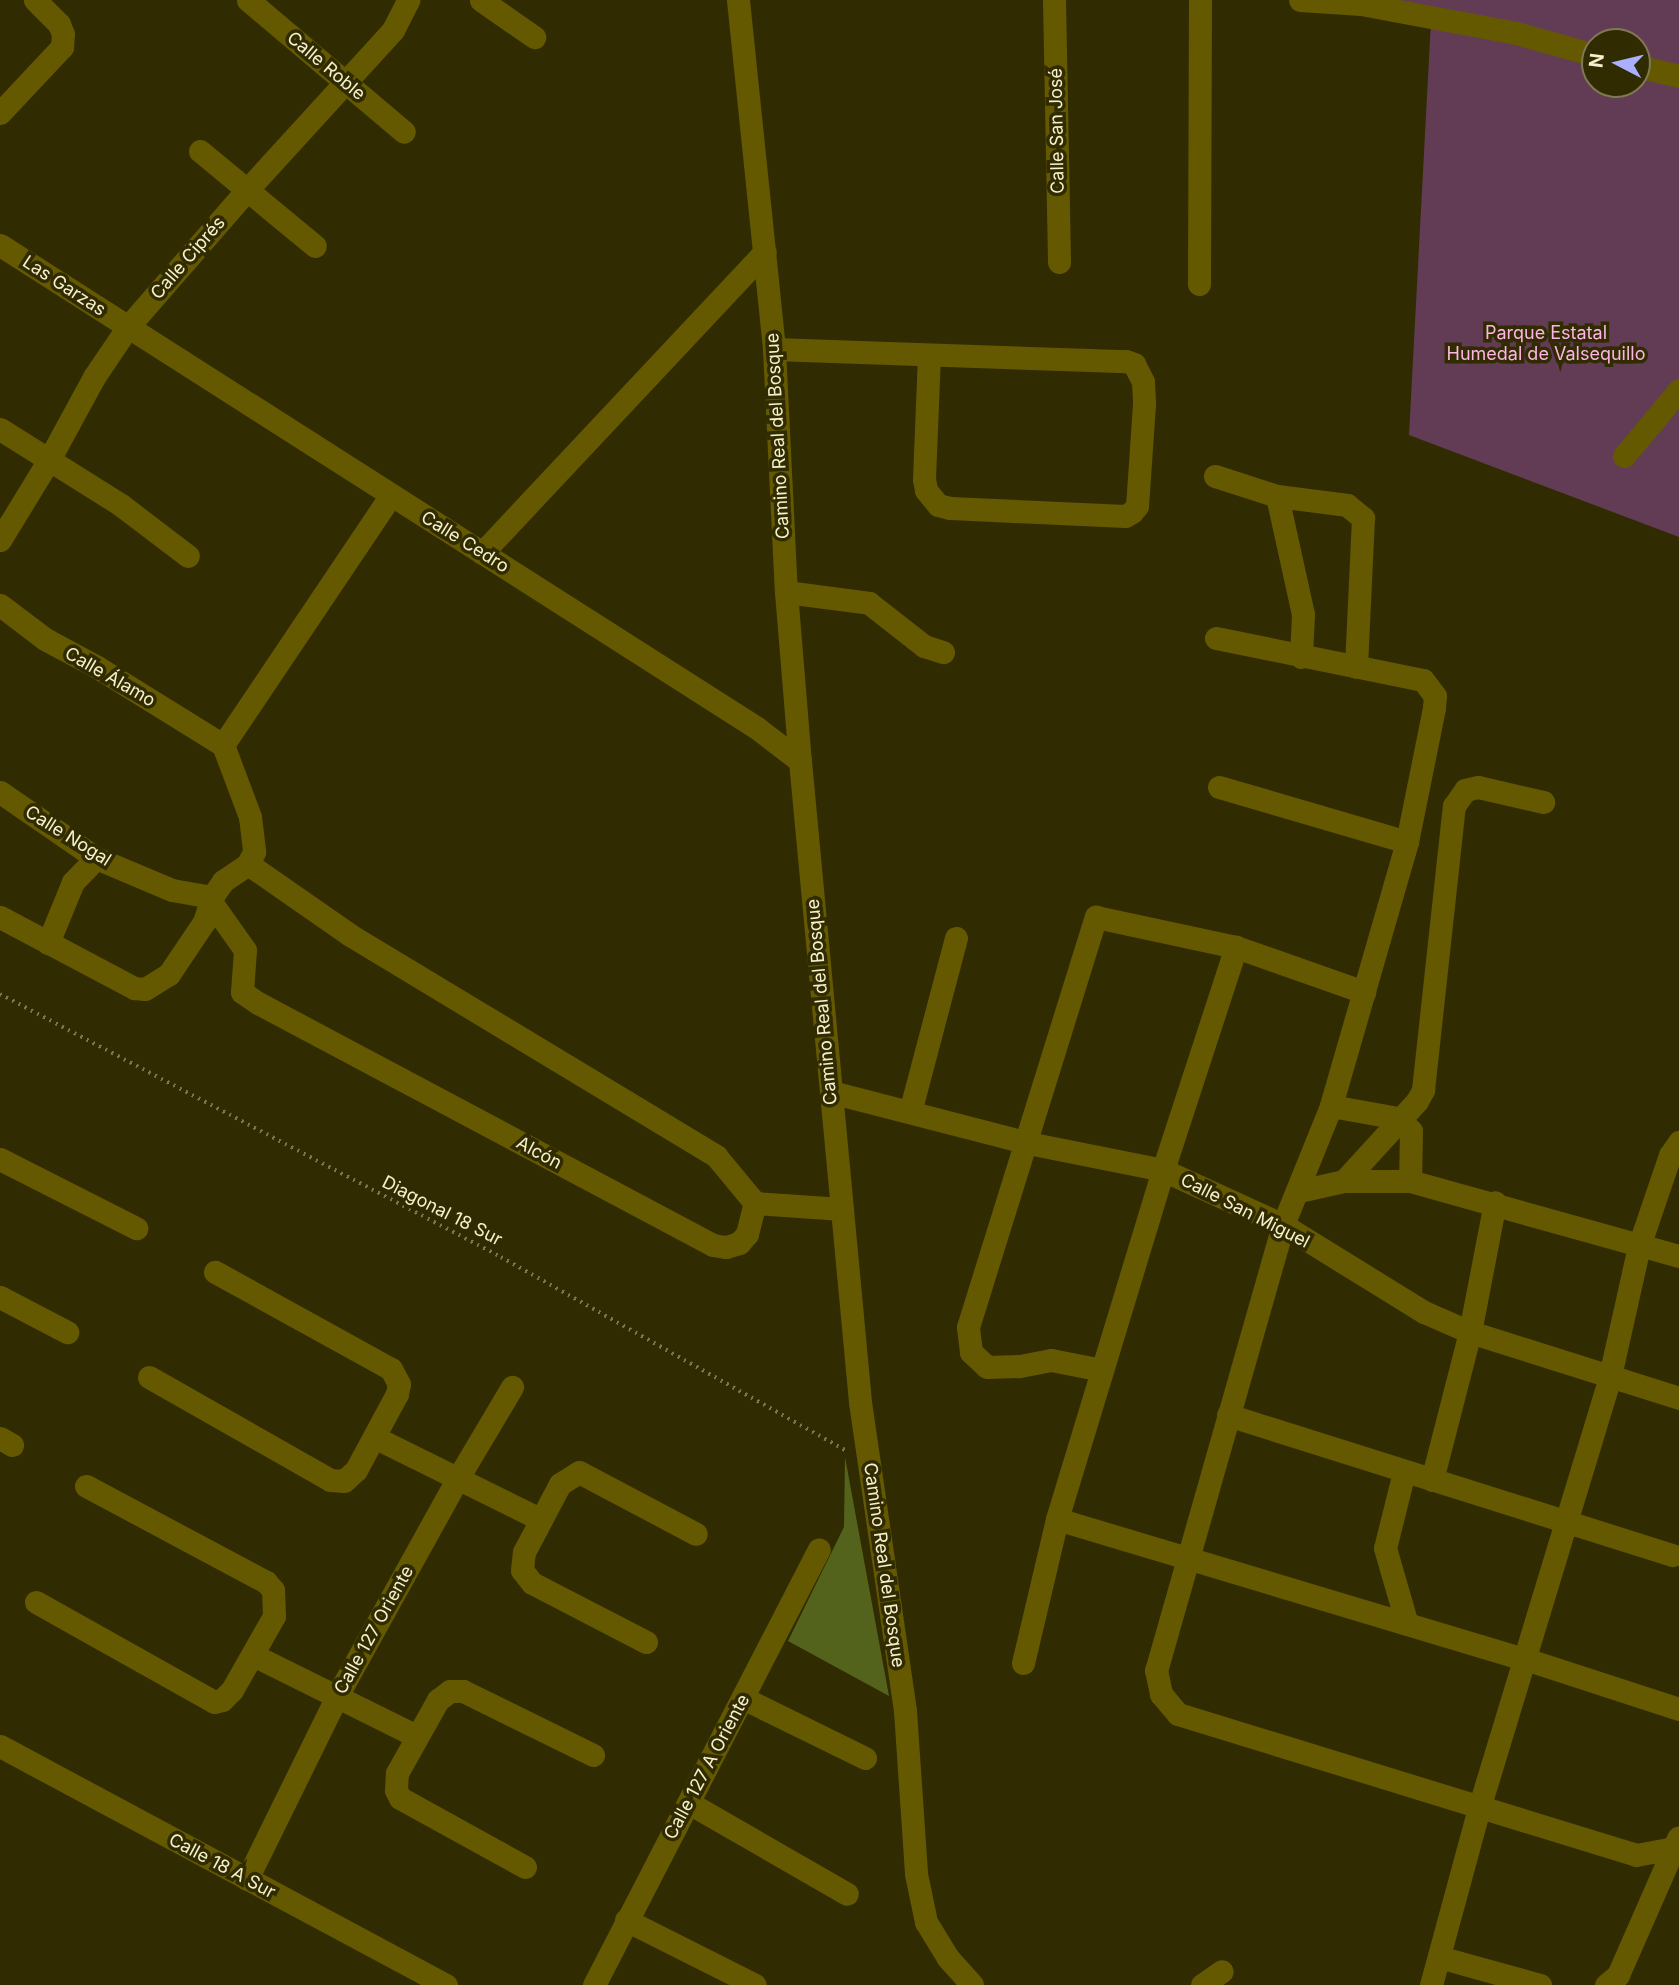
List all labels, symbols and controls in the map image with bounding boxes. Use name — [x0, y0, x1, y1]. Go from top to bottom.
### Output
street label: Calle Roble — [282, 27, 370, 105]
north arrow — [1581, 28, 1651, 98]
text: N — [1584, 52, 1609, 69]
street label: Calle San José — [1045, 68, 1069, 194]
street label: Calle Ciprés — [146, 212, 230, 304]
street label: Las Garzas — [18, 251, 110, 321]
park label: Parque Estatal Humedal de Valsequillo — [1447, 323, 1645, 366]
street label: Camino Real del Bosque — [762, 332, 794, 540]
street label: Calle Cedro — [417, 506, 513, 578]
street label: Calle Álamo — [61, 642, 159, 712]
street label: Calle Nogal — [21, 801, 115, 871]
street label: Camino Real del Bosque — [802, 898, 842, 1106]
street label: Alcón — [513, 1132, 565, 1174]
street label: Calle San Miguel — [1177, 1169, 1313, 1253]
street label: Diagonal 18 Sur — [378, 1171, 506, 1251]
street label: Camino Real del Bosque — [859, 1461, 909, 1669]
street label: Calle 127 Oriente — [330, 1562, 418, 1698]
street label: Calle 127 A Oriente — [660, 1691, 754, 1843]
street label: Calle 18 A Sur — [165, 1829, 279, 1903]

